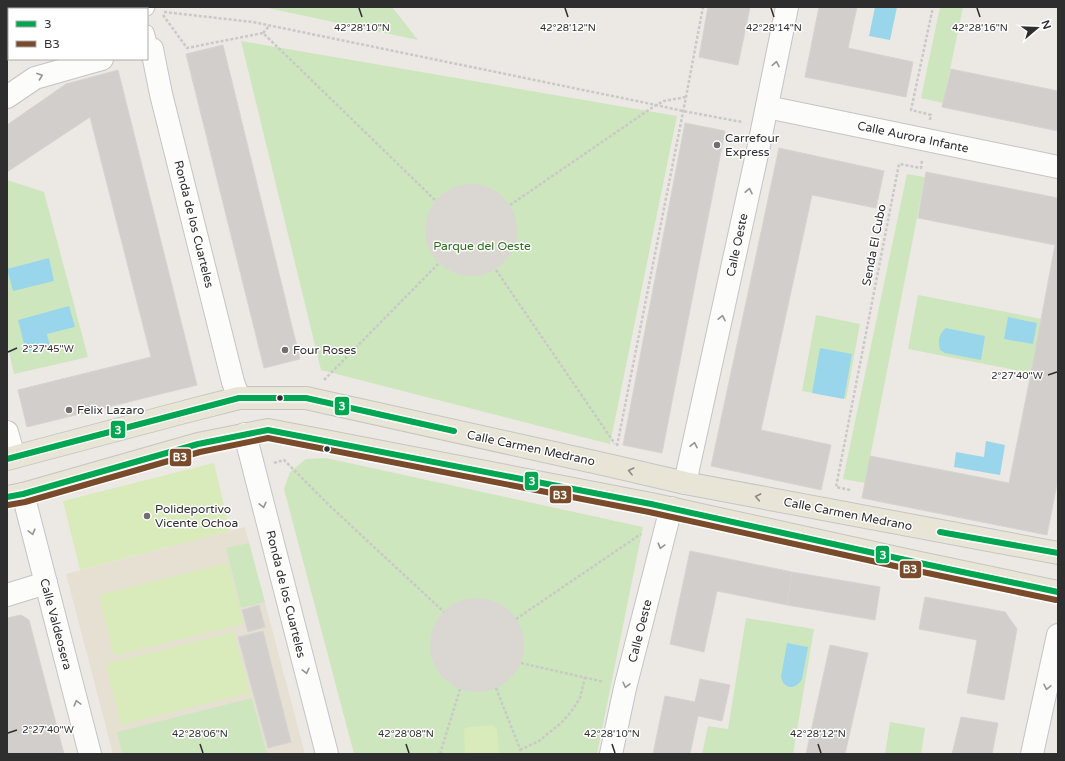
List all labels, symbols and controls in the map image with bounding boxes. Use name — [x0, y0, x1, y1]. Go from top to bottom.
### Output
legend — [8, 8, 148, 60]
north arrow — [1017, 8, 1057, 48]
text: 3 — [44, 17, 52, 31]
text: N — [1038, 19, 1054, 31]
text: 42°28'10"N — [334, 22, 390, 34]
text: 42°28'12"N — [540, 22, 596, 34]
text: 42°28'14"N — [746, 22, 802, 34]
text: 42°28'16"N — [952, 22, 1008, 34]
text: B3 — [44, 37, 60, 51]
one-way arrow — [771, 61, 780, 67]
one-way arrow — [37, 73, 44, 81]
street label: Calle Aurora Infante — [856, 118, 970, 156]
place label: Carrefour Express — [725, 131, 780, 159]
marker: Carrefour Express — [712, 140, 722, 150]
street label: Ronda de los Cuarteles — [171, 159, 217, 289]
one-way arrow — [745, 188, 753, 194]
street label: Senda El Cubo — [859, 203, 889, 287]
street label: Calle Oeste — [723, 212, 751, 278]
park label: Parque del Oeste — [433, 239, 531, 253]
one-way arrow — [717, 315, 725, 321]
text: 2°27'45"W — [22, 343, 74, 355]
place label: Four Roses — [293, 343, 357, 357]
marker: Four Roses — [280, 345, 290, 355]
text: 2°27'40"W — [991, 370, 1043, 382]
unlabelled marker — [275, 393, 285, 403]
line badge: 3 — [334, 396, 350, 416]
text: 3 — [339, 400, 346, 413]
place label: Felix Lazaro — [77, 403, 144, 417]
marker: Felix Lazaro — [64, 405, 74, 415]
line badge: 3 — [110, 420, 126, 439]
text: 3 — [115, 424, 122, 437]
street label: Calle Carmen Medrano — [466, 428, 596, 468]
one-way arrow — [689, 442, 698, 448]
unlabelled marker — [322, 444, 332, 454]
line badge: B3 — [169, 448, 192, 467]
text: B3 — [173, 451, 187, 464]
one-way arrow — [628, 467, 634, 475]
line badge: 3 — [524, 471, 539, 491]
text: 3 — [529, 475, 536, 488]
line badge: B3 — [549, 485, 572, 504]
text: B3 — [553, 489, 567, 502]
one-way arrow — [755, 493, 761, 502]
street label: Calle Carmen Medrano — [783, 495, 913, 533]
one-way arrow — [259, 501, 267, 508]
place label: Polideportivo Vicente Ochoa — [155, 502, 238, 530]
marker: Polideportivo Vicente Ochoa — [142, 511, 152, 521]
one-way arrow — [27, 528, 36, 535]
street label: Ronda de los Cuarteles — [263, 529, 309, 659]
one-way arrow — [658, 543, 666, 549]
line badge: 3 — [875, 545, 890, 564]
text: 3 — [880, 549, 887, 562]
line badge: B3 — [899, 560, 922, 579]
text: B3 — [903, 563, 917, 576]
street label: Calle Valdeosera — [37, 577, 75, 671]
street label: Calle Oeste — [625, 598, 655, 664]
one-way arrow — [301, 668, 309, 675]
one-way arrow — [622, 682, 630, 689]
one-way arrow — [1043, 684, 1051, 690]
one-way arrow — [73, 700, 82, 707]
text: 2°27'40"W — [22, 724, 74, 736]
text: 42°28'06"N — [172, 728, 228, 740]
text: 42°28'08"N — [378, 728, 434, 740]
text: 42°28'10"N — [584, 728, 640, 740]
text: 42°28'12"N — [790, 728, 846, 740]

